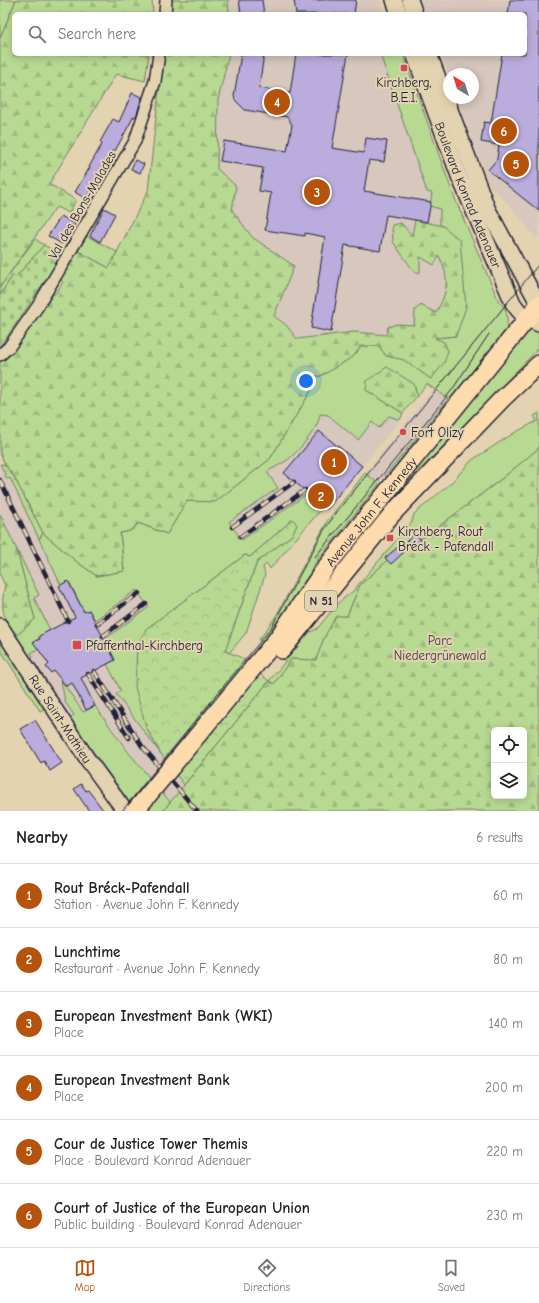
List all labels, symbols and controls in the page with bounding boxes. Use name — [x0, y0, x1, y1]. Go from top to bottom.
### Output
search box — [12, 12, 527, 56]
icon: search — [26, 23, 48, 45]
text: Search here — [58, 25, 136, 43]
marker: Kirchberg, B.E.I. — [399, 63, 409, 73]
north arrow — [443, 68, 479, 104]
place label: Kirchberg, B.E.I. — [376, 75, 432, 105]
pin: 4 — [264, 87, 290, 117]
pin: 6 — [491, 116, 517, 146]
street label: Boulevard Konrad Adenauer — [432, 120, 505, 271]
street label: Val des Bons-Malades — [45, 148, 119, 262]
pin: 5 — [503, 149, 529, 179]
pin: 3 — [304, 177, 330, 207]
your location — [296, 371, 316, 391]
place label: Fort Olizy — [411, 425, 464, 440]
marker: Fort Olizy — [398, 427, 408, 437]
pin: 1 — [321, 447, 347, 477]
street label: Avenue John F. Kennedy — [322, 454, 420, 569]
pin: 2 — [308, 481, 334, 511]
place label: Kirchberg, Rout Bréck - Pafendall — [398, 524, 494, 554]
marker: Kirchberg, Rout Bréck - Pafendall — [385, 533, 395, 543]
road number: N 51 — [305, 591, 337, 611]
park label: Parc Niedergrünewald — [394, 633, 486, 663]
place label: Pfaffenthal-Kirchberg — [86, 638, 203, 653]
marker: Pfaffenthal-Kirchberg — [71, 639, 83, 651]
street label: Rue Saint-Mathieu — [26, 672, 95, 766]
map controls — [491, 727, 527, 799]
button: locate — [491, 727, 527, 763]
button: layers — [491, 763, 527, 799]
text: Nearby — [16, 828, 67, 847]
text: 6 results — [476, 830, 523, 845]
text: Rout Bréck-Pafendall — [54, 879, 190, 897]
text: 1 — [26, 888, 32, 903]
text: 60 m — [493, 888, 523, 903]
text: Station · Avenue John F. Kennedy — [54, 897, 239, 912]
text: Lunchtime — [54, 943, 120, 961]
text: 2 — [26, 952, 32, 967]
text: 80 m — [493, 952, 523, 967]
text: Restaurant · Avenue John F. Kennedy — [54, 961, 260, 976]
text: European Investment Bank (WKI) — [54, 1007, 273, 1025]
text: 3 — [26, 1016, 32, 1031]
text: 140 m — [489, 1016, 523, 1031]
text: Place — [54, 1025, 84, 1040]
text: European Investment Bank — [54, 1071, 230, 1089]
text: 4 — [26, 1080, 32, 1095]
text: 200 m — [485, 1080, 523, 1095]
text: Place — [54, 1089, 84, 1104]
text: Cour de Justice Tower Themis — [54, 1135, 248, 1153]
text: 5 — [26, 1144, 32, 1159]
text: 220 m — [486, 1144, 523, 1159]
text: Place · Boulevard Konrad Adenauer — [54, 1153, 251, 1168]
text: Court of Justice of the European Union — [54, 1199, 310, 1217]
text: 6 — [26, 1208, 32, 1223]
text: 230 m — [487, 1208, 523, 1223]
text: Public building · Boulevard Konrad Adenauer — [54, 1217, 302, 1232]
tab: Map — [74, 1257, 96, 1294]
tab: Directions — [244, 1257, 290, 1294]
tab: Saved — [438, 1257, 465, 1294]

